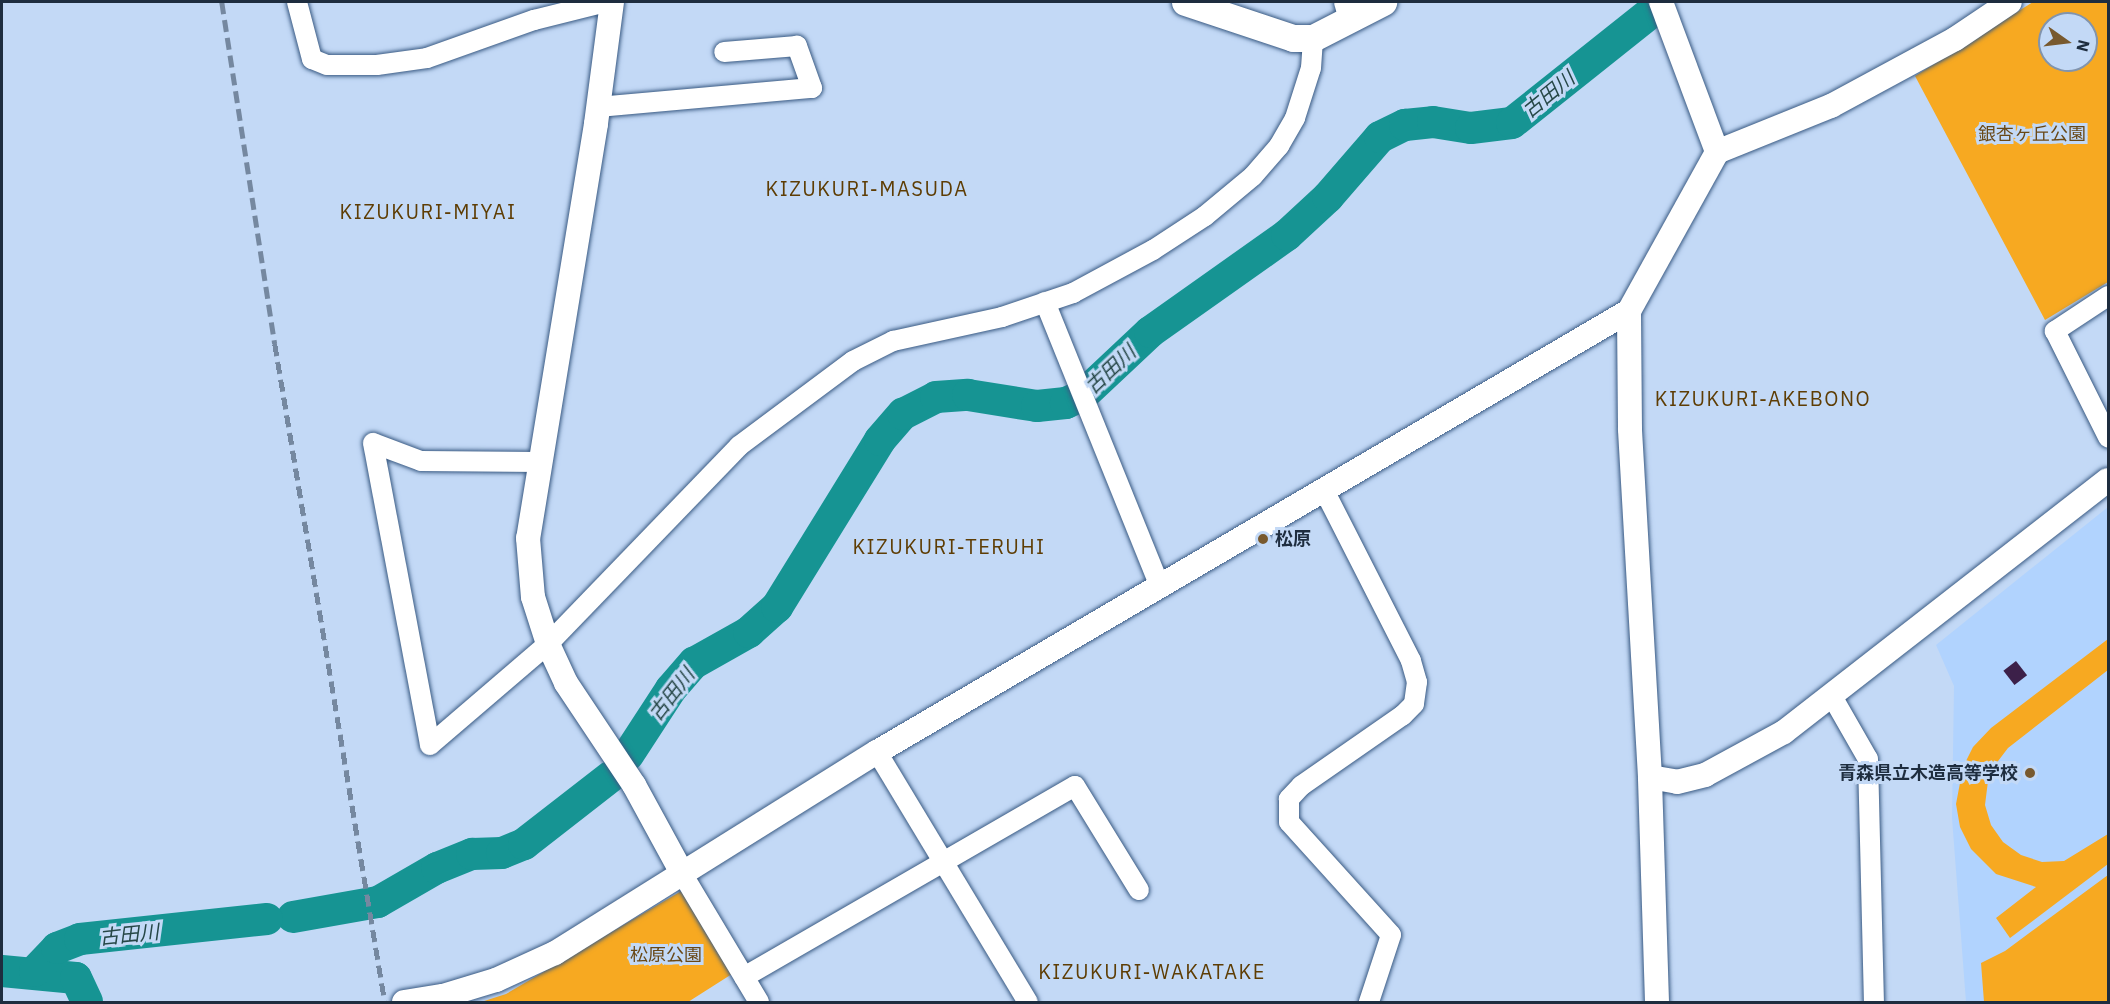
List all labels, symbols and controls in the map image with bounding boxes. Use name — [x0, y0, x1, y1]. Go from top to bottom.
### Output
north arrow — [2038, 12, 2098, 72]
text: N — [2072, 38, 2095, 54]
water label: 古田川 — [1517, 66, 1579, 122]
park label: 銀杏ヶ丘公園 — [1978, 123, 2086, 145]
district label: KIZUKURI-MASUDA — [766, 176, 968, 200]
district label: KIZUKURI-MIYAI — [339, 199, 517, 223]
water label: 古田川 — [1080, 340, 1140, 398]
district label: KIZUKURI-AKEBONO — [1655, 386, 1871, 410]
place label: 松原 — [1275, 528, 1311, 550]
marker: 松原 — [1256, 532, 1270, 546]
district label: KIZUKURI-TERUHI — [852, 534, 1046, 558]
water label: 古田川 — [643, 663, 699, 725]
place label: 青森県立木造高等学校 — [1838, 762, 2018, 784]
marker: 青森県立木造高等学校 — [2023, 766, 2037, 780]
water label: 古田川 — [98, 919, 160, 949]
park label: 松原公園 — [630, 944, 702, 966]
district label: KIZUKURI-WAKATAKE — [1038, 959, 1266, 983]

